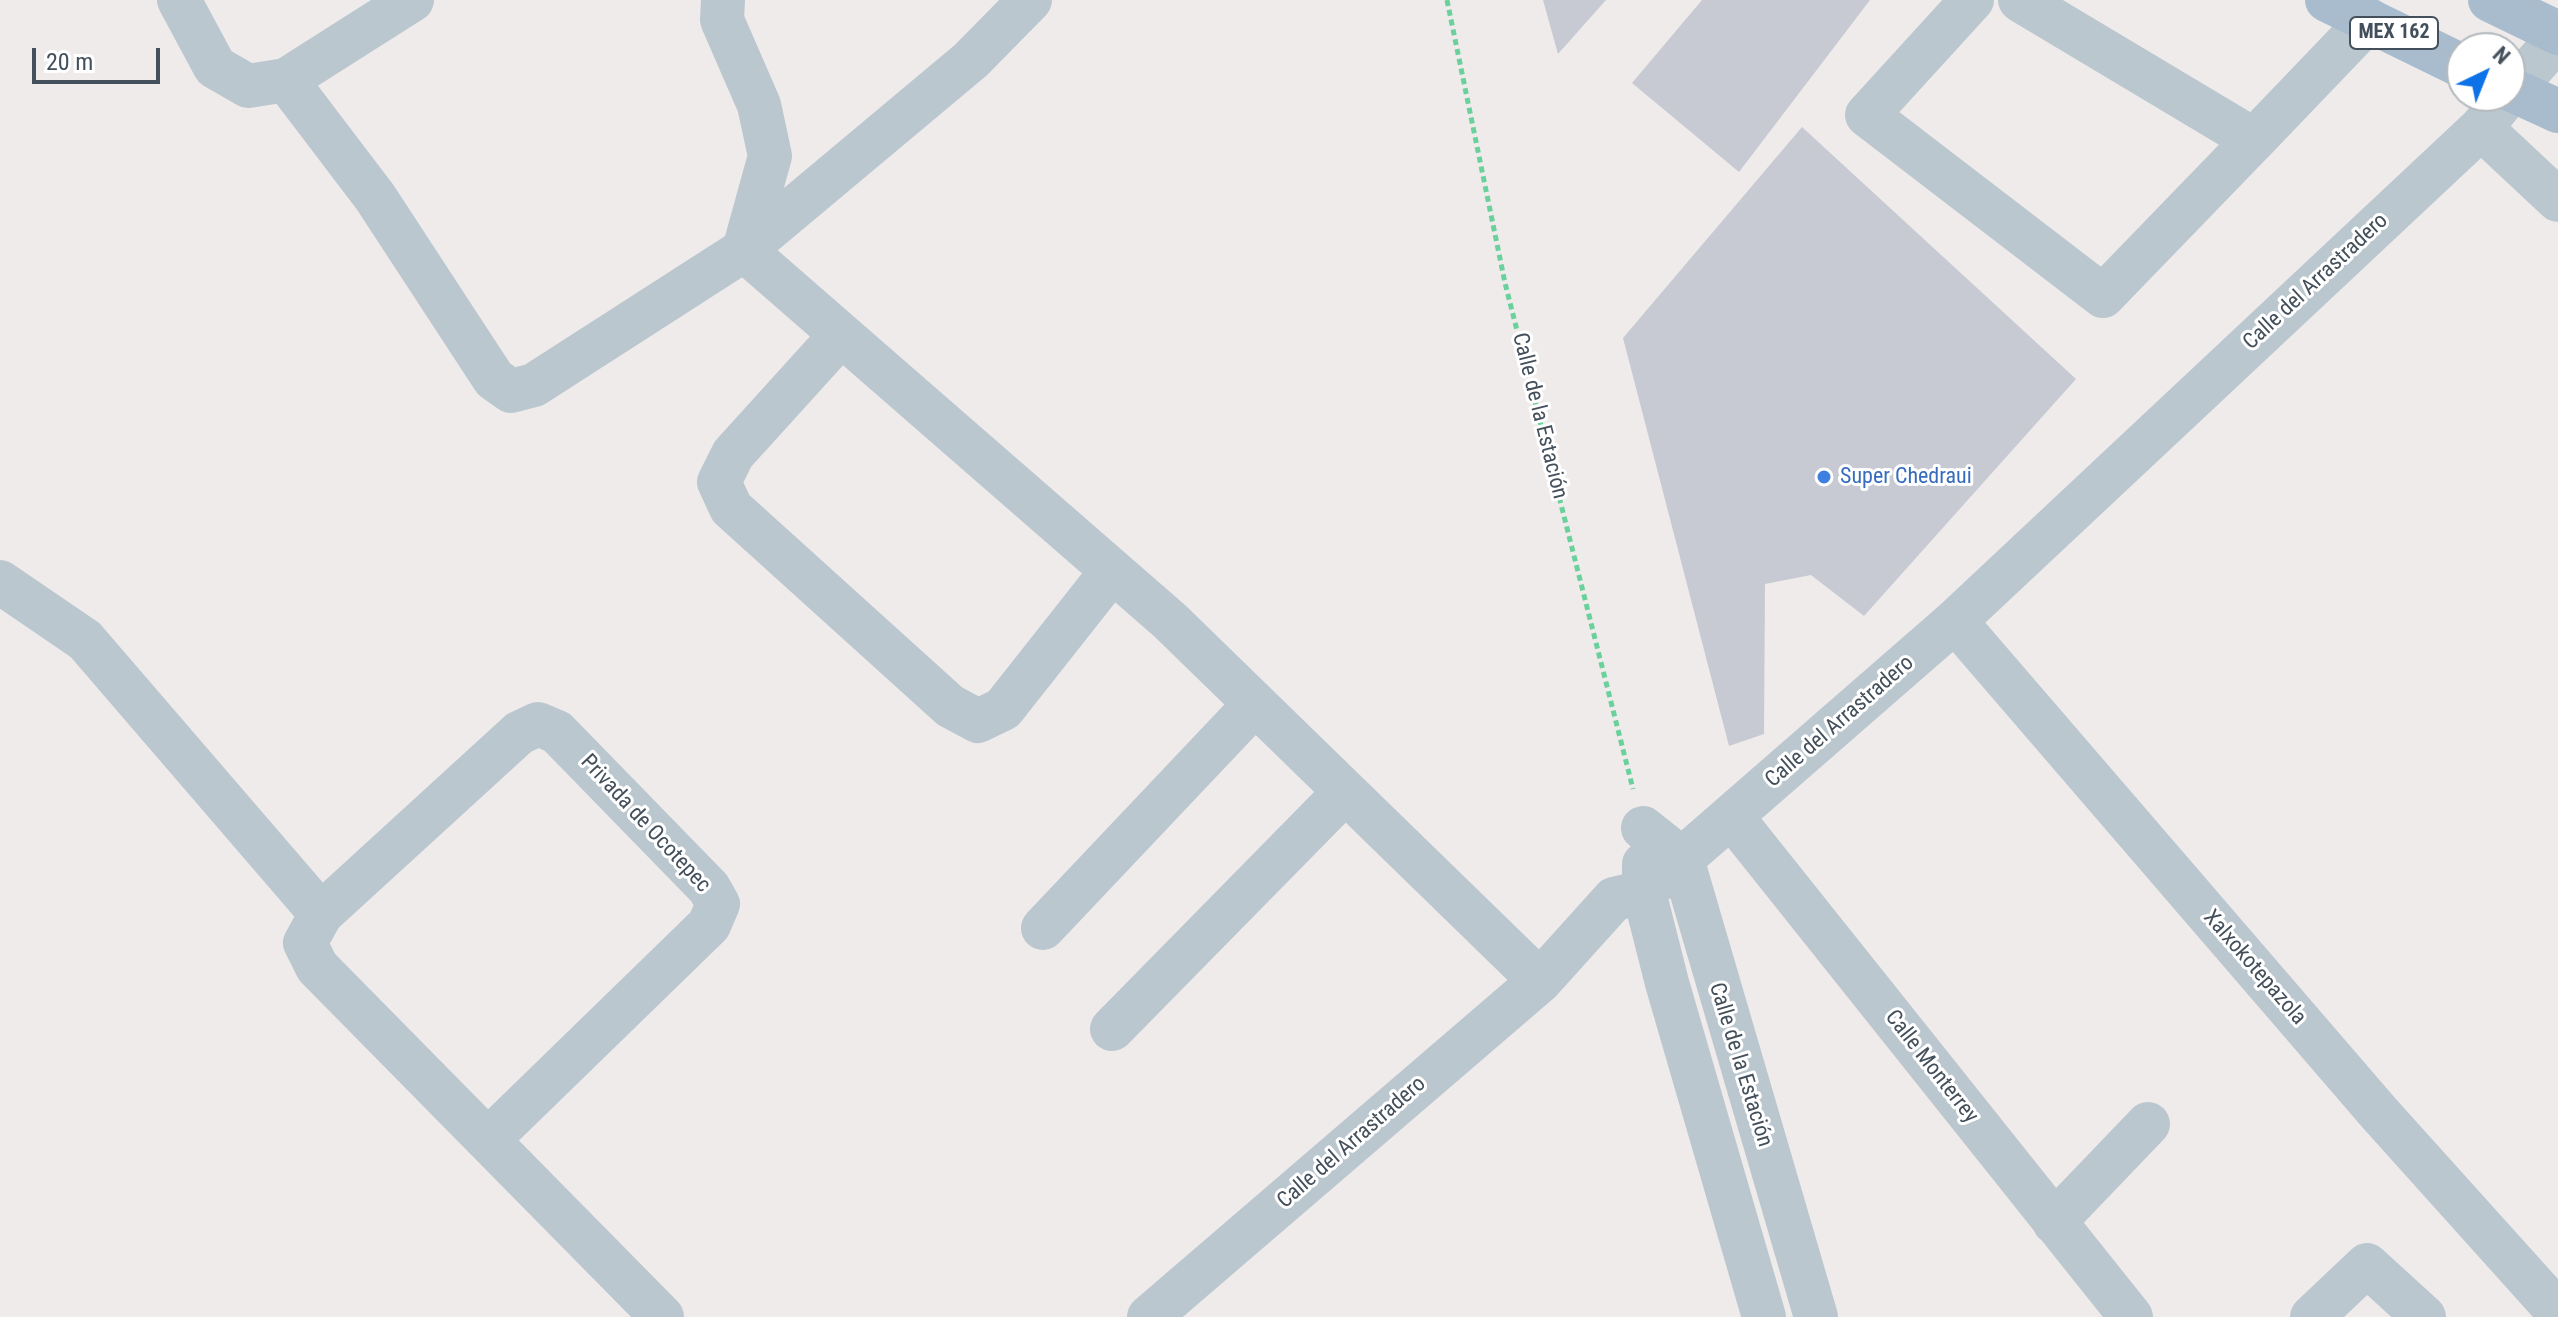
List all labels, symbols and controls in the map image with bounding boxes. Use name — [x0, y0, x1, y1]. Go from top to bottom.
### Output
road number: MEX 162 — [2350, 17, 2438, 49]
scale bar — [36, 32, 164, 82]
north arrow — [2446, 32, 2526, 112]
text: N — [2488, 42, 2515, 69]
text: 20 m — [46, 48, 93, 76]
street label: Calle del Arrastradero — [2238, 208, 2394, 356]
street label: Calle de la Estación — [1506, 330, 1572, 502]
place label: Super Chedraui — [1840, 464, 1972, 490]
marker: Super Chedraui — [1815, 468, 1833, 486]
street label: Calle del Arrastradero — [1760, 650, 1920, 794]
street label: Privada de Ocotepec — [574, 750, 716, 898]
street label: Xalxokotepazola — [2197, 905, 2311, 1031]
street label: Calle de la Estación — [1702, 980, 1778, 1150]
street label: Calle Monterrey — [1879, 1005, 1983, 1129]
street label: Calle del Arrastradero — [1272, 1071, 1432, 1215]

